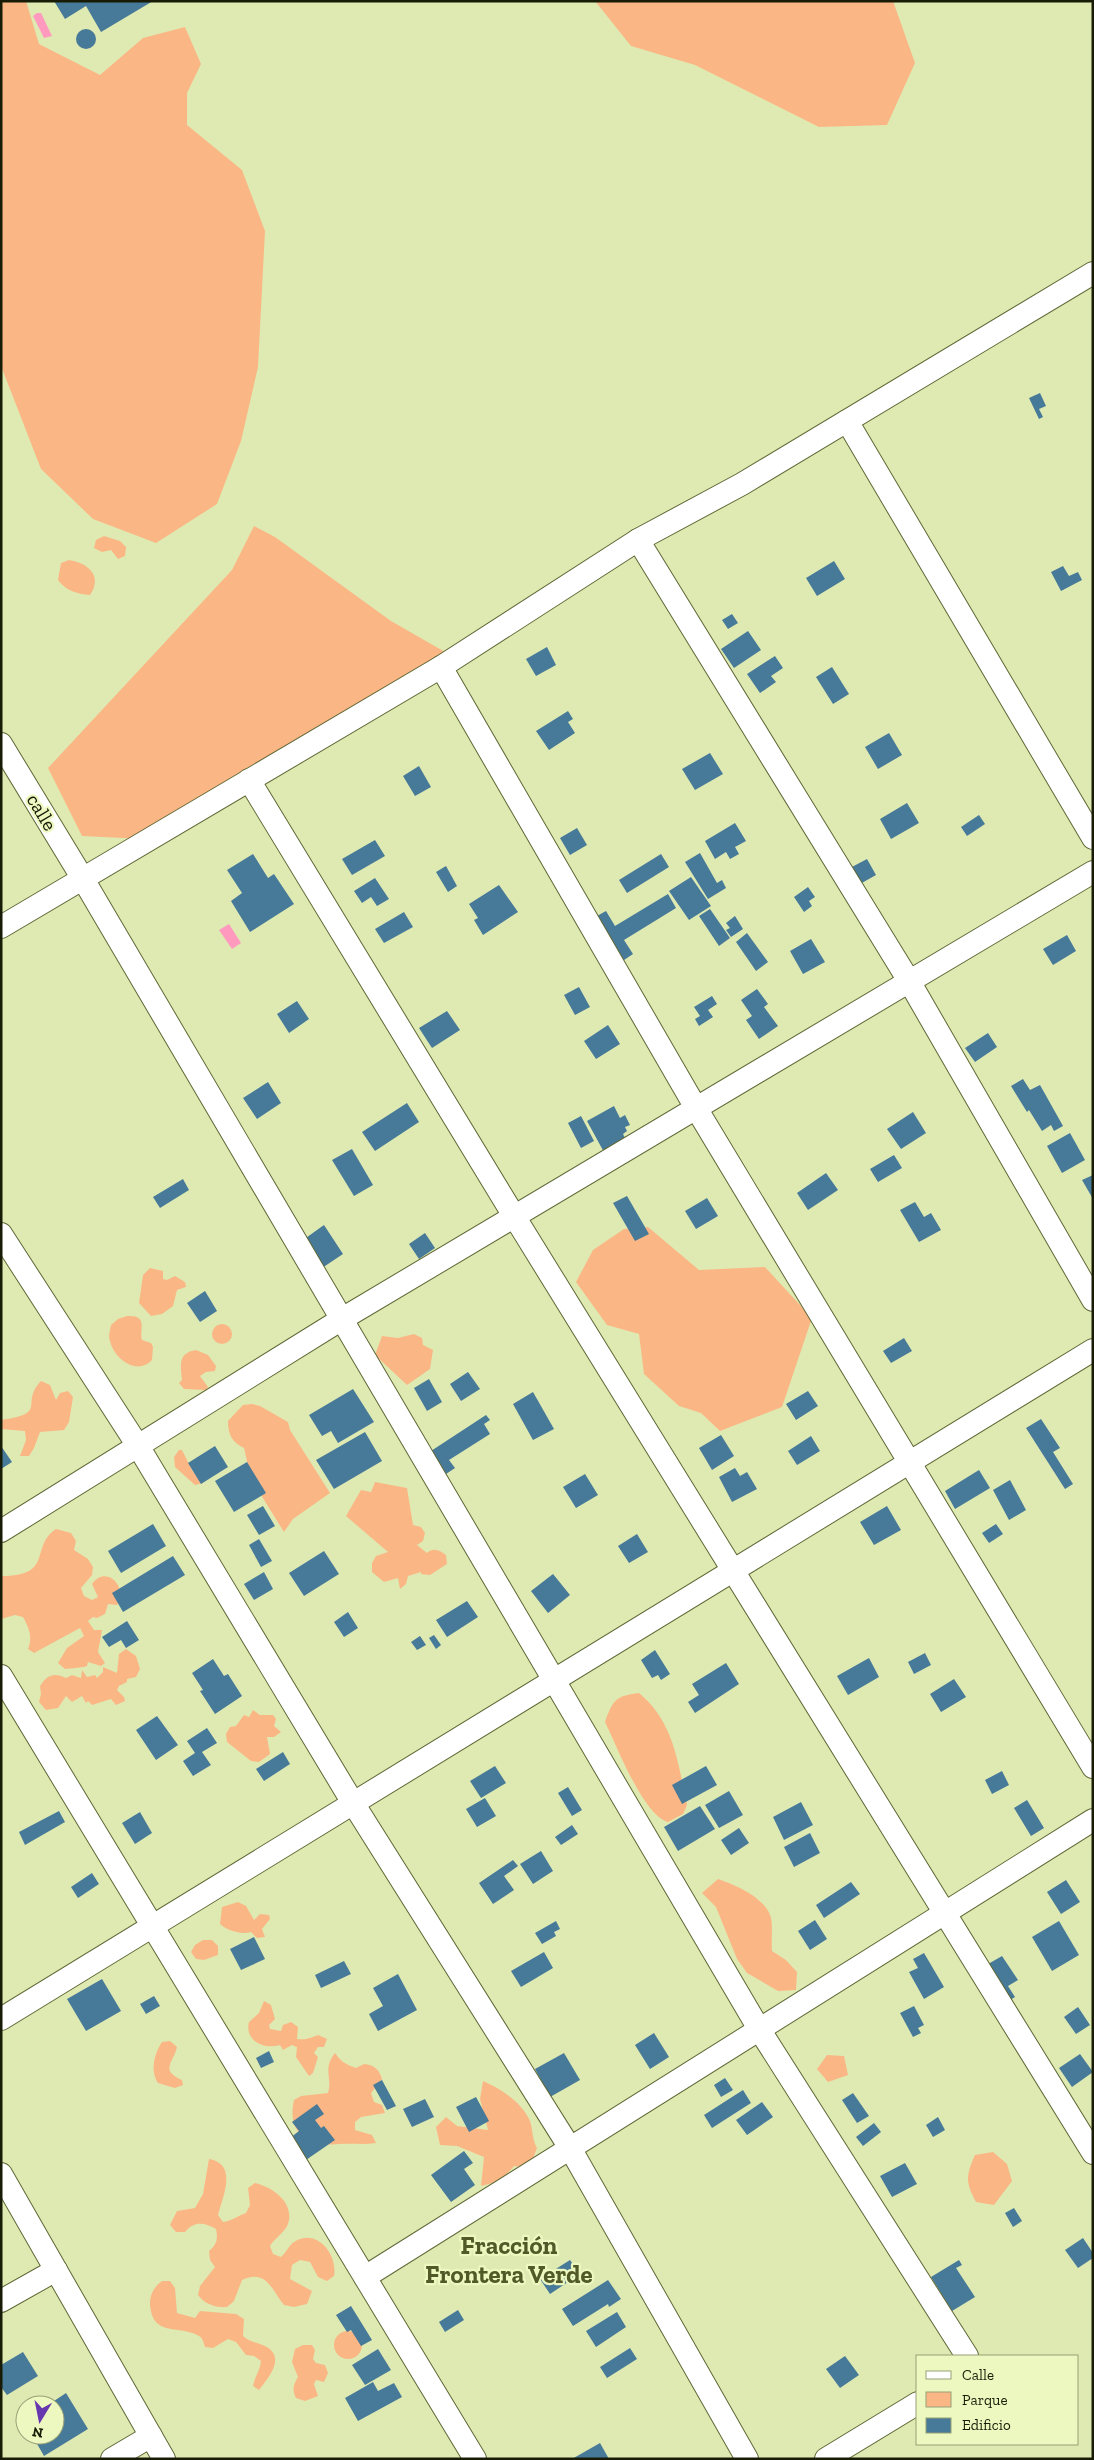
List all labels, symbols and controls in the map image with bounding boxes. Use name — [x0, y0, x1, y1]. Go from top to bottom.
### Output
street label: calle — [22, 789, 62, 835]
district label: Fracción Frontera Verde — [425, 2230, 593, 2289]
legend — [916, 2355, 1079, 2445]
text: Calle — [962, 2366, 994, 2384]
text: Parque — [962, 2391, 1008, 2409]
north arrow — [15, 2395, 65, 2445]
text: Edificio — [962, 2416, 1011, 2434]
text: N — [31, 2423, 45, 2442]

